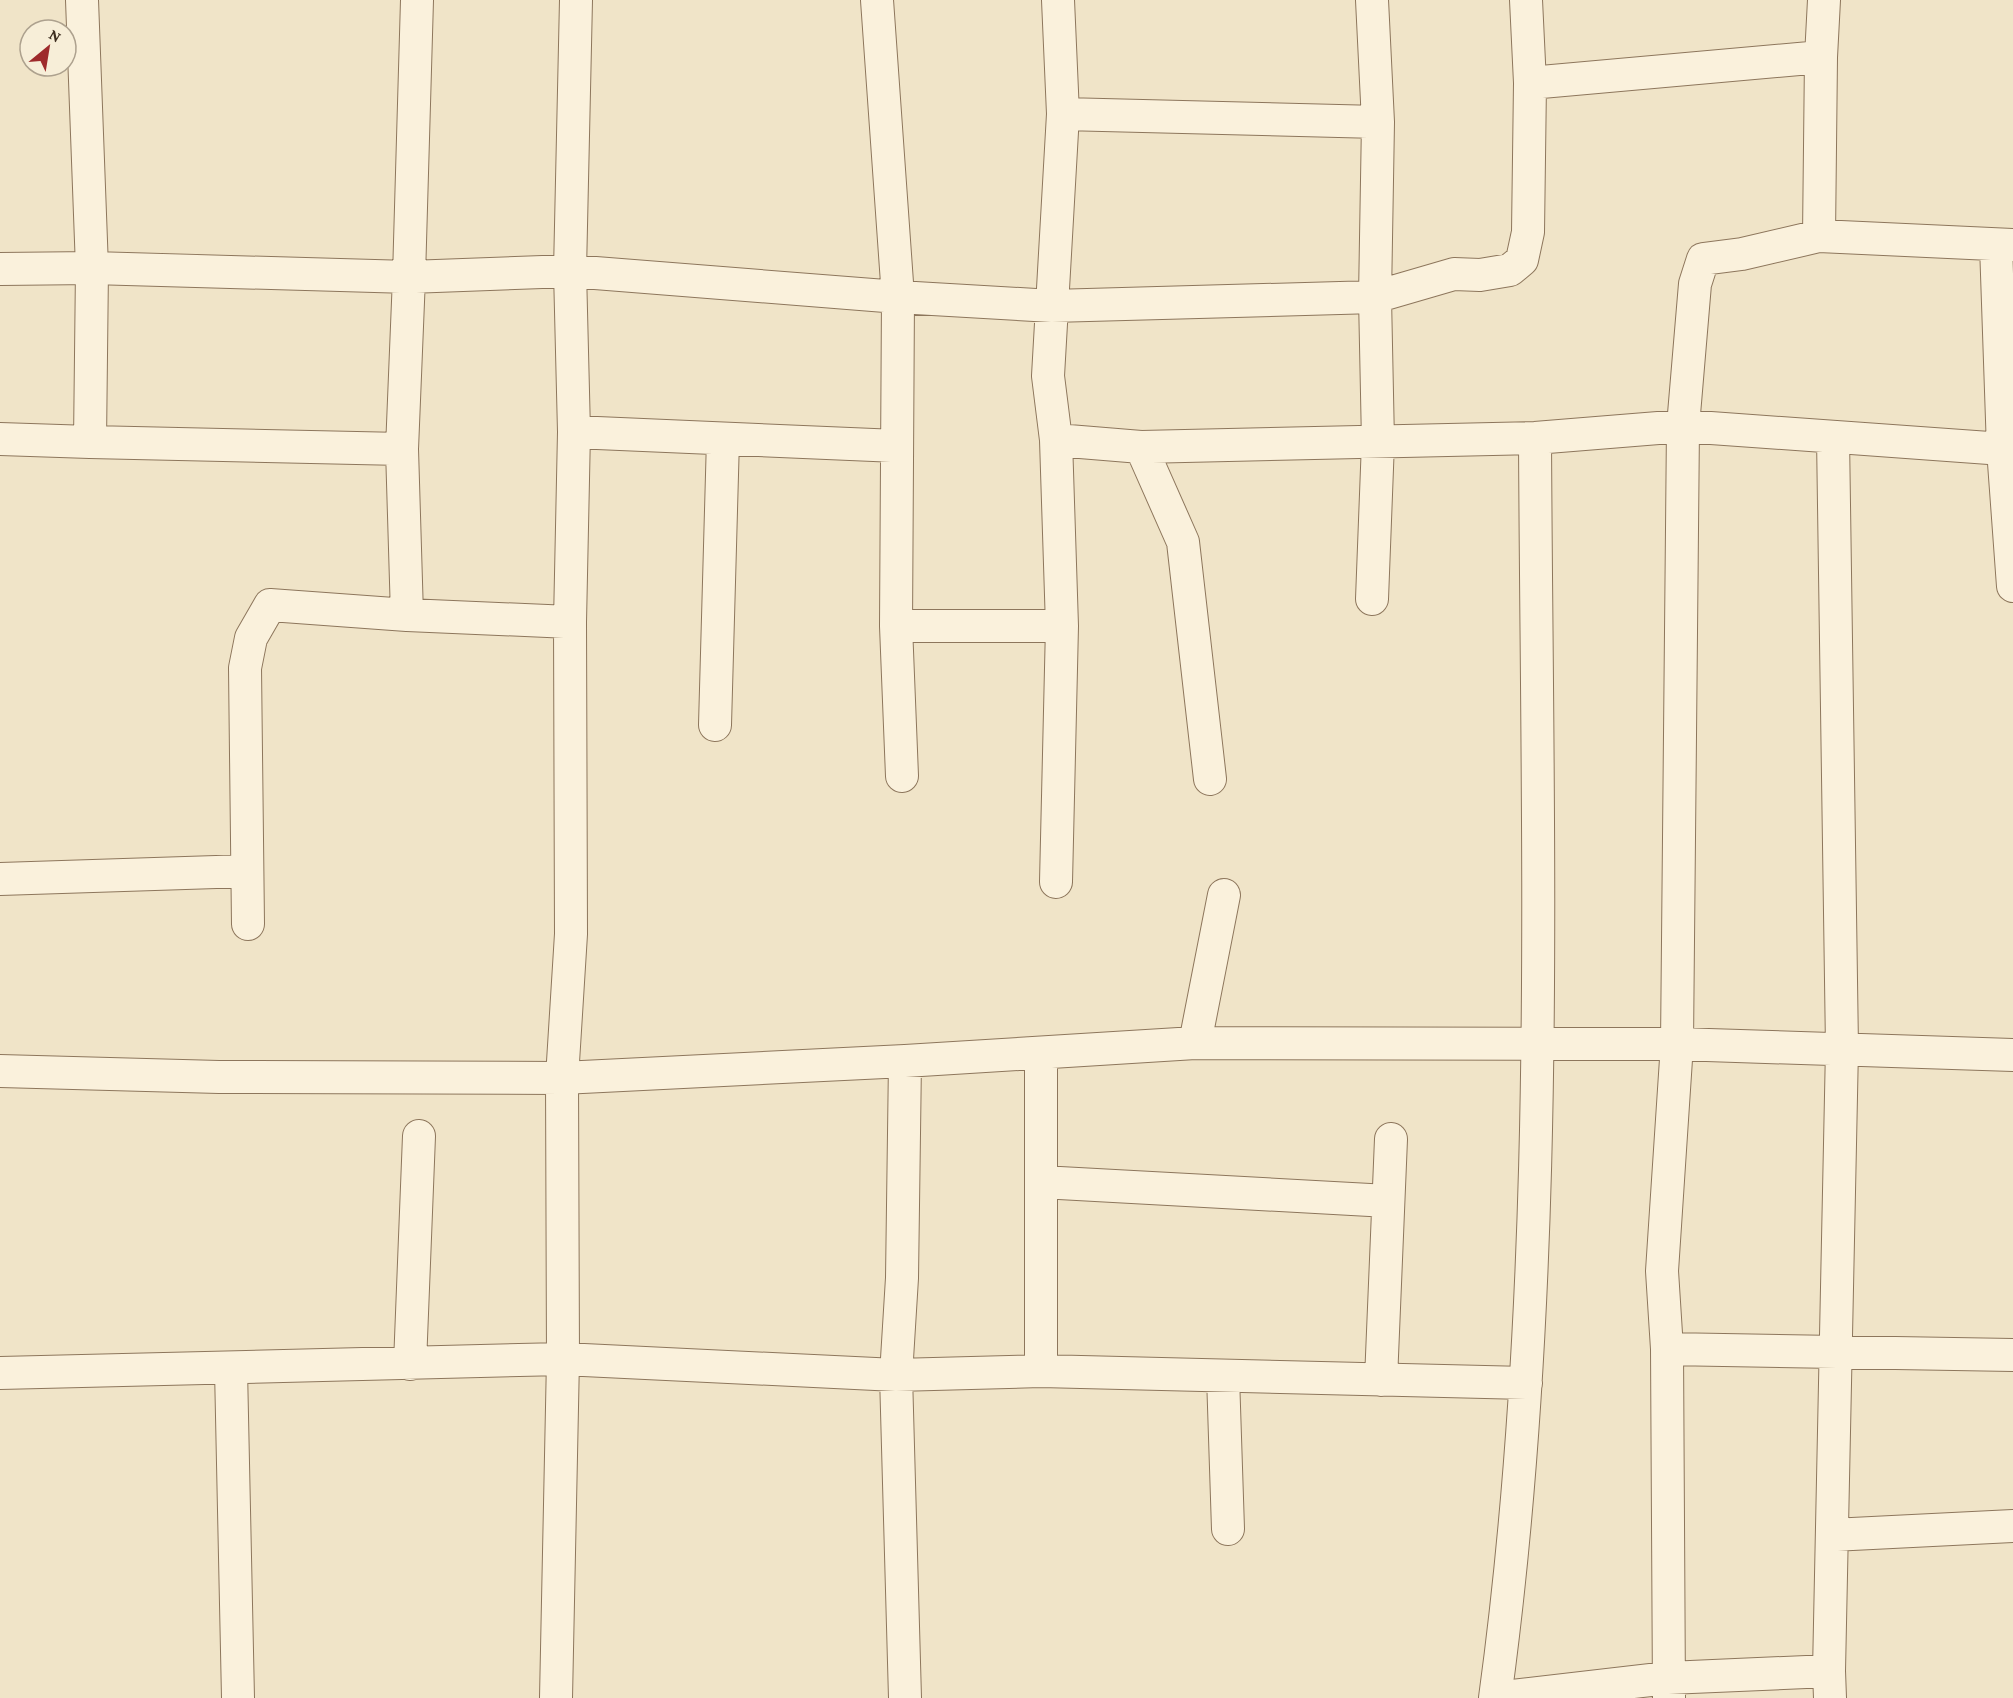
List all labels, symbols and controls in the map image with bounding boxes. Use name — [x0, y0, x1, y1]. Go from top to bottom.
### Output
north arrow — [18, 18, 78, 78]
text: N — [46, 25, 64, 46]

